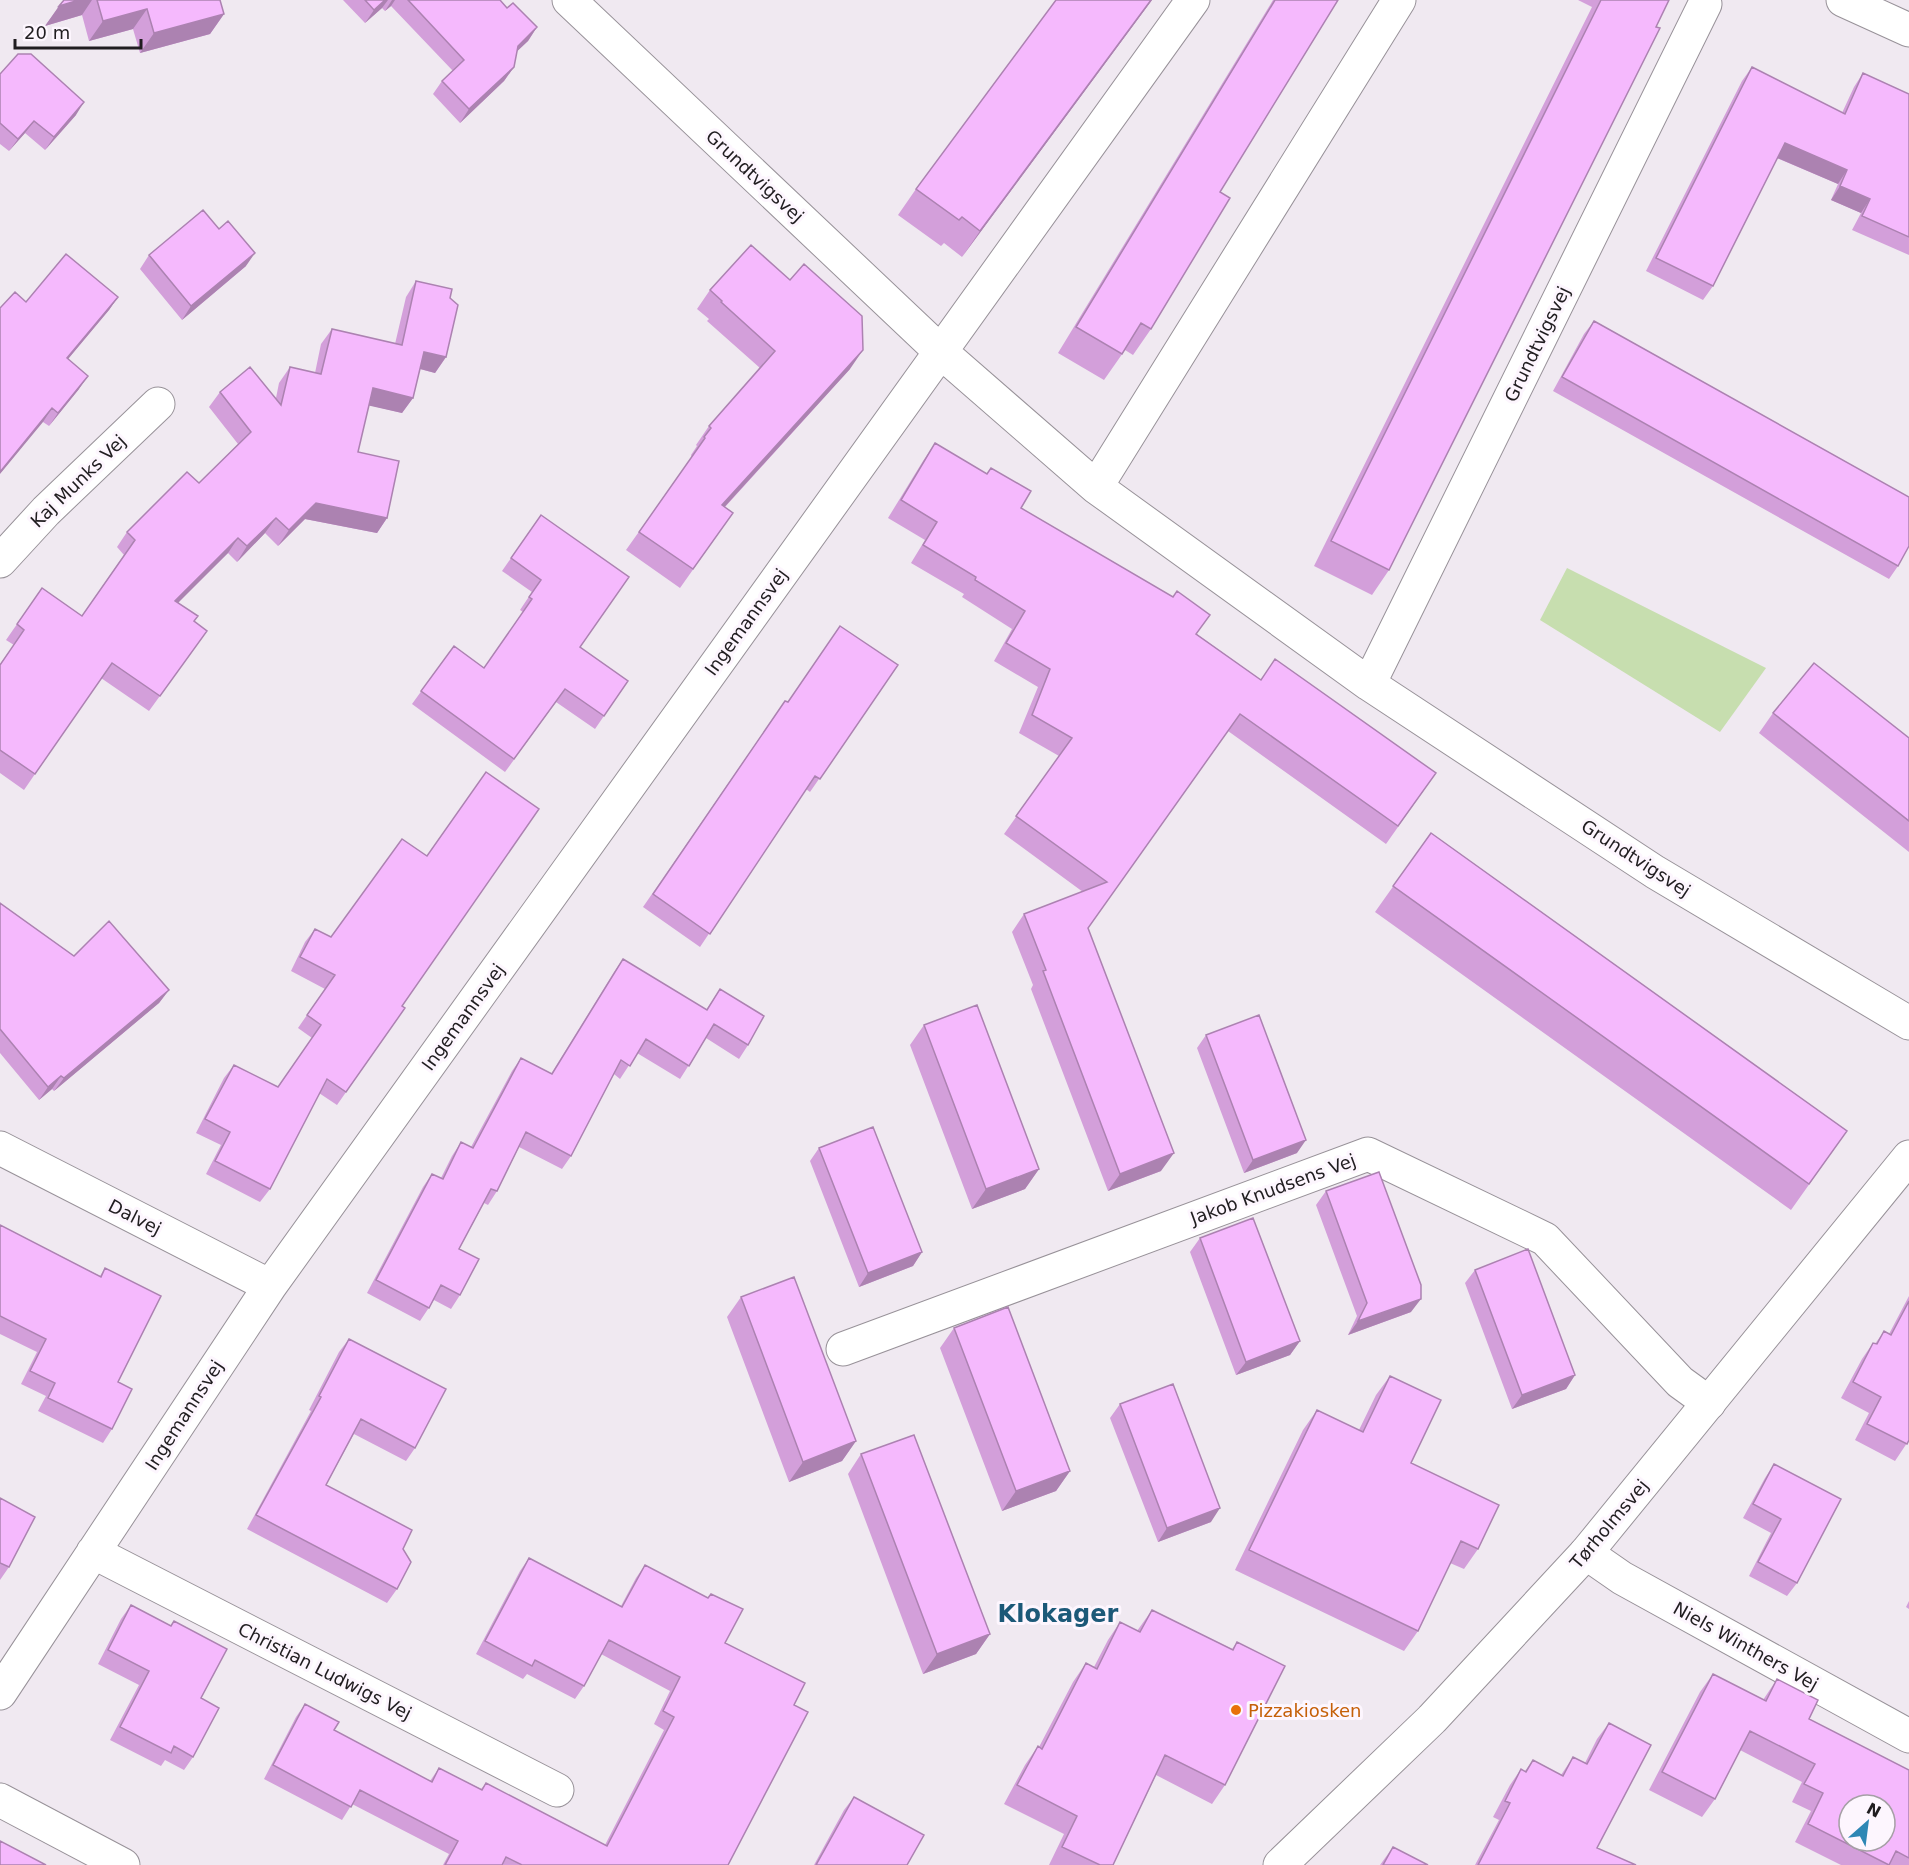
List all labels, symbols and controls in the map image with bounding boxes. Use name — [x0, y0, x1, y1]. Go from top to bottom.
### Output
scale bar — [15, 12, 141, 50]
text: 20 m — [24, 22, 70, 43]
street label: Grundtvigsvej — [702, 125, 808, 227]
street label: Grundtvigsvej — [1500, 283, 1574, 405]
street label: Kaj Munks Vej — [26, 430, 130, 532]
street label: Ingemannsvej — [700, 565, 792, 679]
street label: Grundtvigsvej — [1578, 815, 1694, 901]
street label: Ingemannsvej — [417, 960, 509, 1074]
street label: Jakob Knudsens Vej — [1187, 1149, 1358, 1229]
street label: Dalvej — [105, 1195, 165, 1239]
street label: Ingemannsvej — [141, 1356, 227, 1474]
street label: Tørholmsvej — [1565, 1475, 1652, 1574]
street label: Niels Winthers Vej — [1670, 1597, 1822, 1695]
district label: Klokager — [998, 1600, 1119, 1628]
street label: Christian Ludwigs Vej — [235, 1618, 415, 1724]
place label: Pizzakiosken — [1248, 1700, 1361, 1721]
marker: Pizzakiosken — [1229, 1703, 1243, 1717]
north arrow — [1837, 1793, 1897, 1853]
text: N — [1863, 1799, 1884, 1822]

